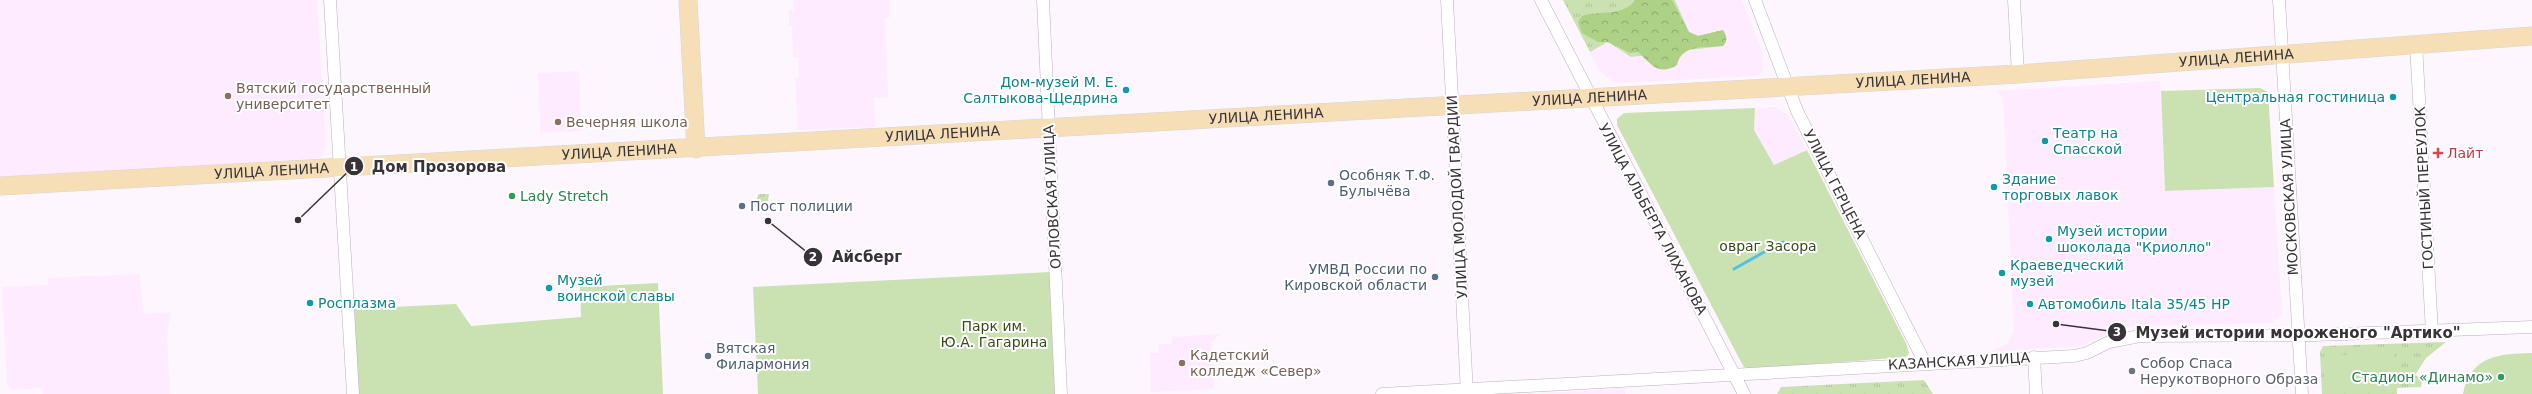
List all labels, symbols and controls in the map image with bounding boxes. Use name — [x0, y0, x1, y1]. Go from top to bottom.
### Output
street label: УЛИЦА ЛЕНИНА — [2178, 46, 2295, 70]
street label: УЛИЦА ЛЕНИНА — [1855, 69, 1971, 91]
place label: Дом-музей М. Е. Салтыкова-Щедрина — [963, 74, 1118, 106]
place label: Вятский государственный университет — [236, 80, 431, 112]
marker: Дом-музей М. Е. Салтыкова-Щедрина — [1121, 85, 1131, 95]
street label: УЛИЦА ЛЕНИНА — [1532, 87, 1648, 109]
place label: Центральная гостиница — [2206, 89, 2385, 105]
marker: Вятский государственный университет — [223, 91, 233, 101]
marker: Центральная гостиница — [2388, 92, 2398, 102]
street label: УЛИЦА МОЛОДОЙ ГВАРДИИ — [1443, 95, 1470, 299]
street label: УЛИЦА ЛЕНИНА — [1208, 105, 1324, 127]
street label: ГОСТИНЫЙ ПЕРЕУЛОК — [2411, 106, 2436, 270]
place label: Вечерняя школа — [566, 114, 688, 130]
marker: Вечерняя школа — [553, 117, 563, 127]
street label: МОСКОВСКАЯ УЛИЦА — [2277, 118, 2301, 276]
street label: УЛИЦА АЛЬБЕРТА ЛИХАНОВА — [1596, 121, 1711, 318]
street label: УЛИЦА ЛЕНИНА — [885, 122, 1001, 145]
street label: ОРЛОВСКАЯ УЛИЦА — [1040, 124, 1064, 269]
place label: Театр на Спасской — [2052, 125, 2122, 157]
street label: УЛИЦА ГЕРЦЕНА — [1801, 127, 1870, 241]
marker: Театр на Спасской — [2040, 136, 2050, 146]
street label: УЛИЦА ЛЕНИНА — [561, 140, 677, 163]
place label: Лайт — [2447, 145, 2483, 161]
marker: Лайт — [2432, 147, 2444, 159]
callout: Дом Прозорова — [344, 153, 514, 180]
text: Дом Прозорова — [372, 158, 506, 176]
street label: УЛИЦА ЛЕНИНА — [214, 160, 330, 182]
text: 1 — [350, 160, 358, 174]
place label: Особняк Т.Ф. Булычёва — [1339, 167, 1435, 199]
place label: Здание торговых лавок — [2002, 171, 2118, 203]
marker: Особняк Т.Ф. Булычёва — [1326, 178, 1336, 188]
marker: Здание торговых лавок — [1989, 182, 1999, 192]
place label: Lady Stretch — [520, 188, 609, 204]
marker: Lady Stretch — [507, 191, 517, 201]
place label: Пост полиции — [750, 198, 853, 214]
marker: Пост полиции — [737, 201, 747, 211]
place label: Музей истории шоколада "Криолло" — [2057, 223, 2211, 255]
marker: Музей истории шоколада "Криолло" — [2044, 234, 2054, 244]
park label: овраг Засора — [1719, 238, 1817, 254]
callout: Айсберг — [803, 244, 910, 271]
text: Айсберг — [832, 248, 902, 266]
text: 2 — [809, 250, 817, 264]
place label: Краеведческий музей — [2010, 257, 2124, 289]
place label: УМВД России по Кировской области — [1284, 261, 1427, 293]
marker: Краеведческий музей — [1997, 268, 2007, 278]
place label: Музей воинской славы — [557, 272, 675, 304]
marker: УМВД России по Кировской области — [1430, 272, 1440, 282]
marker: Музей воинской славы — [544, 283, 554, 293]
place label: Росплазма — [318, 295, 396, 311]
place label: Автомобиль Itala 35/45 HP — [2038, 296, 2230, 312]
marker: Росплазма — [305, 298, 315, 308]
marker: Автомобиль Itala 35/45 HP — [2025, 299, 2035, 309]
park label: Парк им. Ю.А. Гагарина — [941, 318, 1047, 350]
callout: Музей истории мороженого "Артико" — [2107, 319, 2469, 346]
text: Музей истории мороженого "Артико" — [2135, 324, 2461, 342]
text: 3 — [2113, 325, 2121, 339]
place label: Вятская Филармония — [716, 340, 809, 372]
place label: Кадетский колледж «Север» — [1190, 347, 1322, 379]
street label: КАЗАНСКАЯ УЛИЦА — [1888, 349, 2031, 373]
marker: Вятская Филармония — [703, 351, 713, 361]
place label: Собор Спаса Нерукотворного Образа — [2140, 355, 2318, 387]
marker: Кадетский колледж «Север» — [1177, 358, 1187, 368]
marker: Собор Спаса Нерукотворного Образа — [2127, 366, 2137, 376]
place label: Стадион «Динамо» — [2352, 369, 2493, 385]
marker: Стадион «Динамо» — [2496, 372, 2506, 382]

